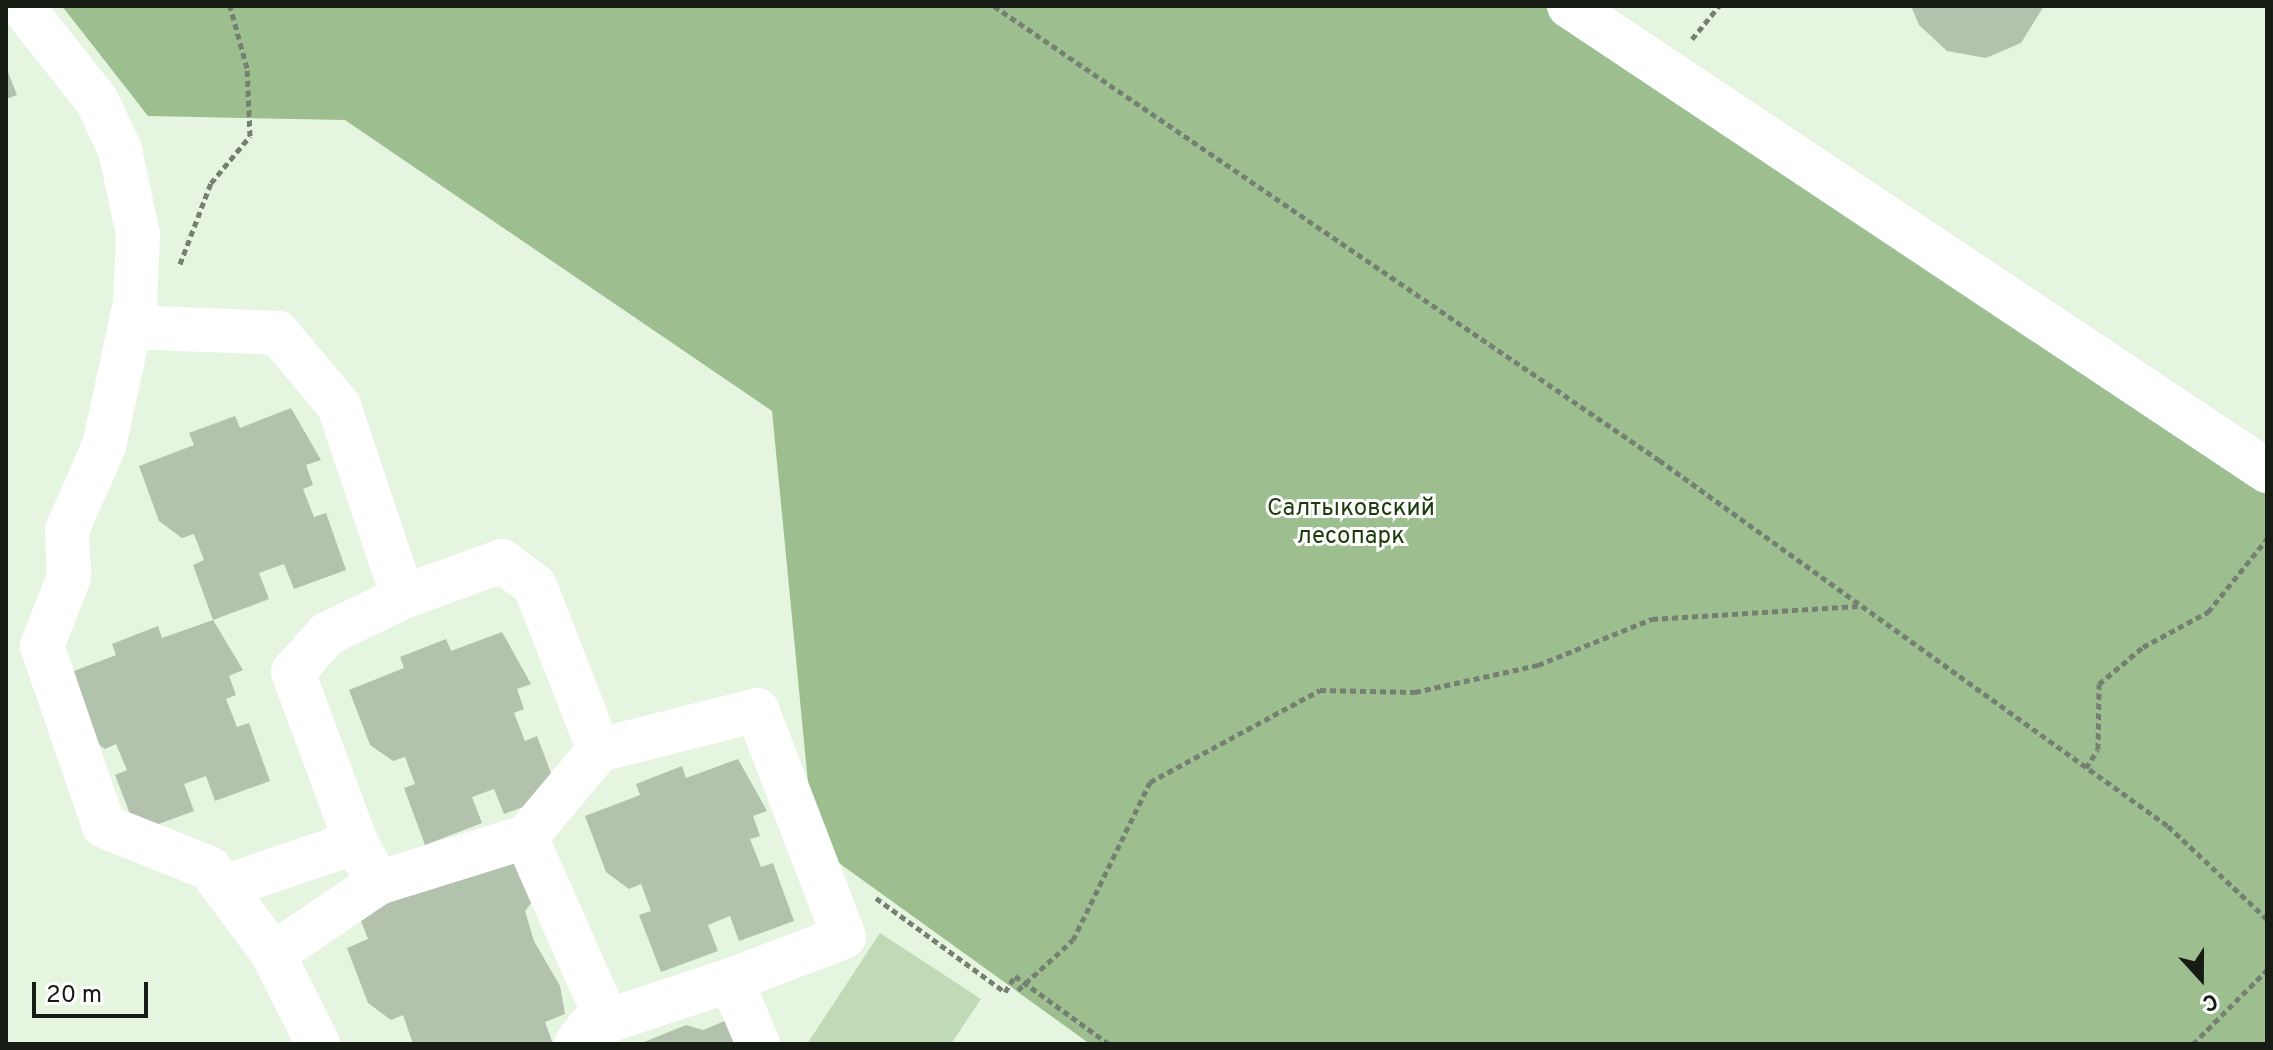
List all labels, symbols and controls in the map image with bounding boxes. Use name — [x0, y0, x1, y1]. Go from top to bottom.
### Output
park label: Салтыковский лесопарк — [1267, 496, 1435, 552]
north arrow — [2161, 938, 2241, 1018]
scale bar — [36, 966, 152, 1016]
text: 20 m — [46, 981, 102, 1011]
text: С — [2198, 986, 2221, 1016]

